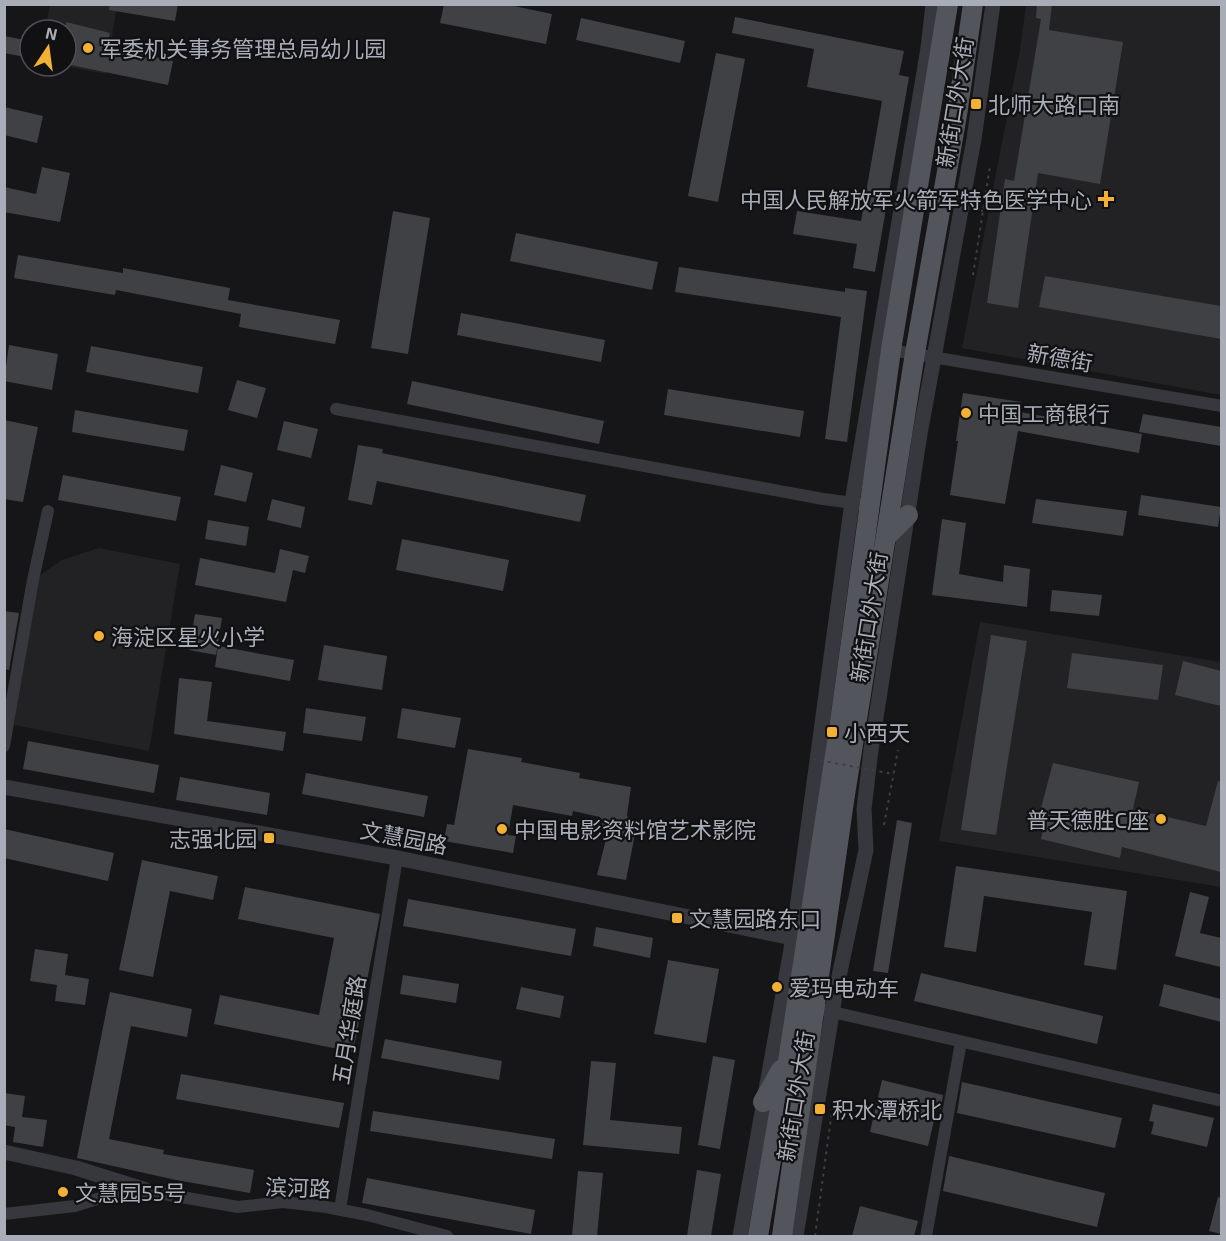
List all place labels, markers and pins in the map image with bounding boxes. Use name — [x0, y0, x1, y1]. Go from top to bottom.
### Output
place label: 军委机关事务管理总局幼儿园 — [100, 35, 386, 61]
marker: 军委机关事务管理总局幼儿园 — [81, 41, 95, 55]
place label: 北师大路口南 — [988, 91, 1120, 117]
marker: 北师大路口南 — [969, 97, 983, 111]
place label: 中国人民解放军火箭军特色医学中心 — [740, 186, 1092, 212]
marker: 中国人民解放军火箭军特色医学中心 — [1097, 190, 1115, 208]
place label: 中国工商银行 — [978, 400, 1110, 426]
marker: 中国工商银行 — [959, 406, 973, 420]
place label: 海淀区星火小学 — [111, 623, 265, 649]
marker: 海淀区星火小学 — [92, 629, 106, 643]
place label: 小西天 — [844, 719, 910, 745]
marker: 小西天 — [825, 725, 839, 739]
place label: 普天德胜C座 — [1026, 806, 1149, 832]
marker: 普天德胜C座 — [1154, 812, 1168, 826]
place label: 中国电影资料馆艺术影院 — [514, 816, 756, 842]
marker: 中国电影资料馆艺术影院 — [495, 822, 509, 836]
place label: 志强北园 — [169, 825, 257, 851]
marker: 志强北园 — [262, 831, 276, 845]
place label: 文慧园路东口 — [689, 905, 821, 931]
marker: 文慧园路东口 — [670, 911, 684, 925]
place label: 爱玛电动车 — [789, 974, 899, 1000]
marker: 爱玛电动车 — [770, 980, 784, 994]
place label: 积水潭桥北 — [832, 1096, 942, 1122]
marker: 积水潭桥北 — [813, 1102, 827, 1116]
place label: 文慧园55号 — [75, 1179, 187, 1205]
marker: 文慧园55号 — [56, 1185, 70, 1199]

